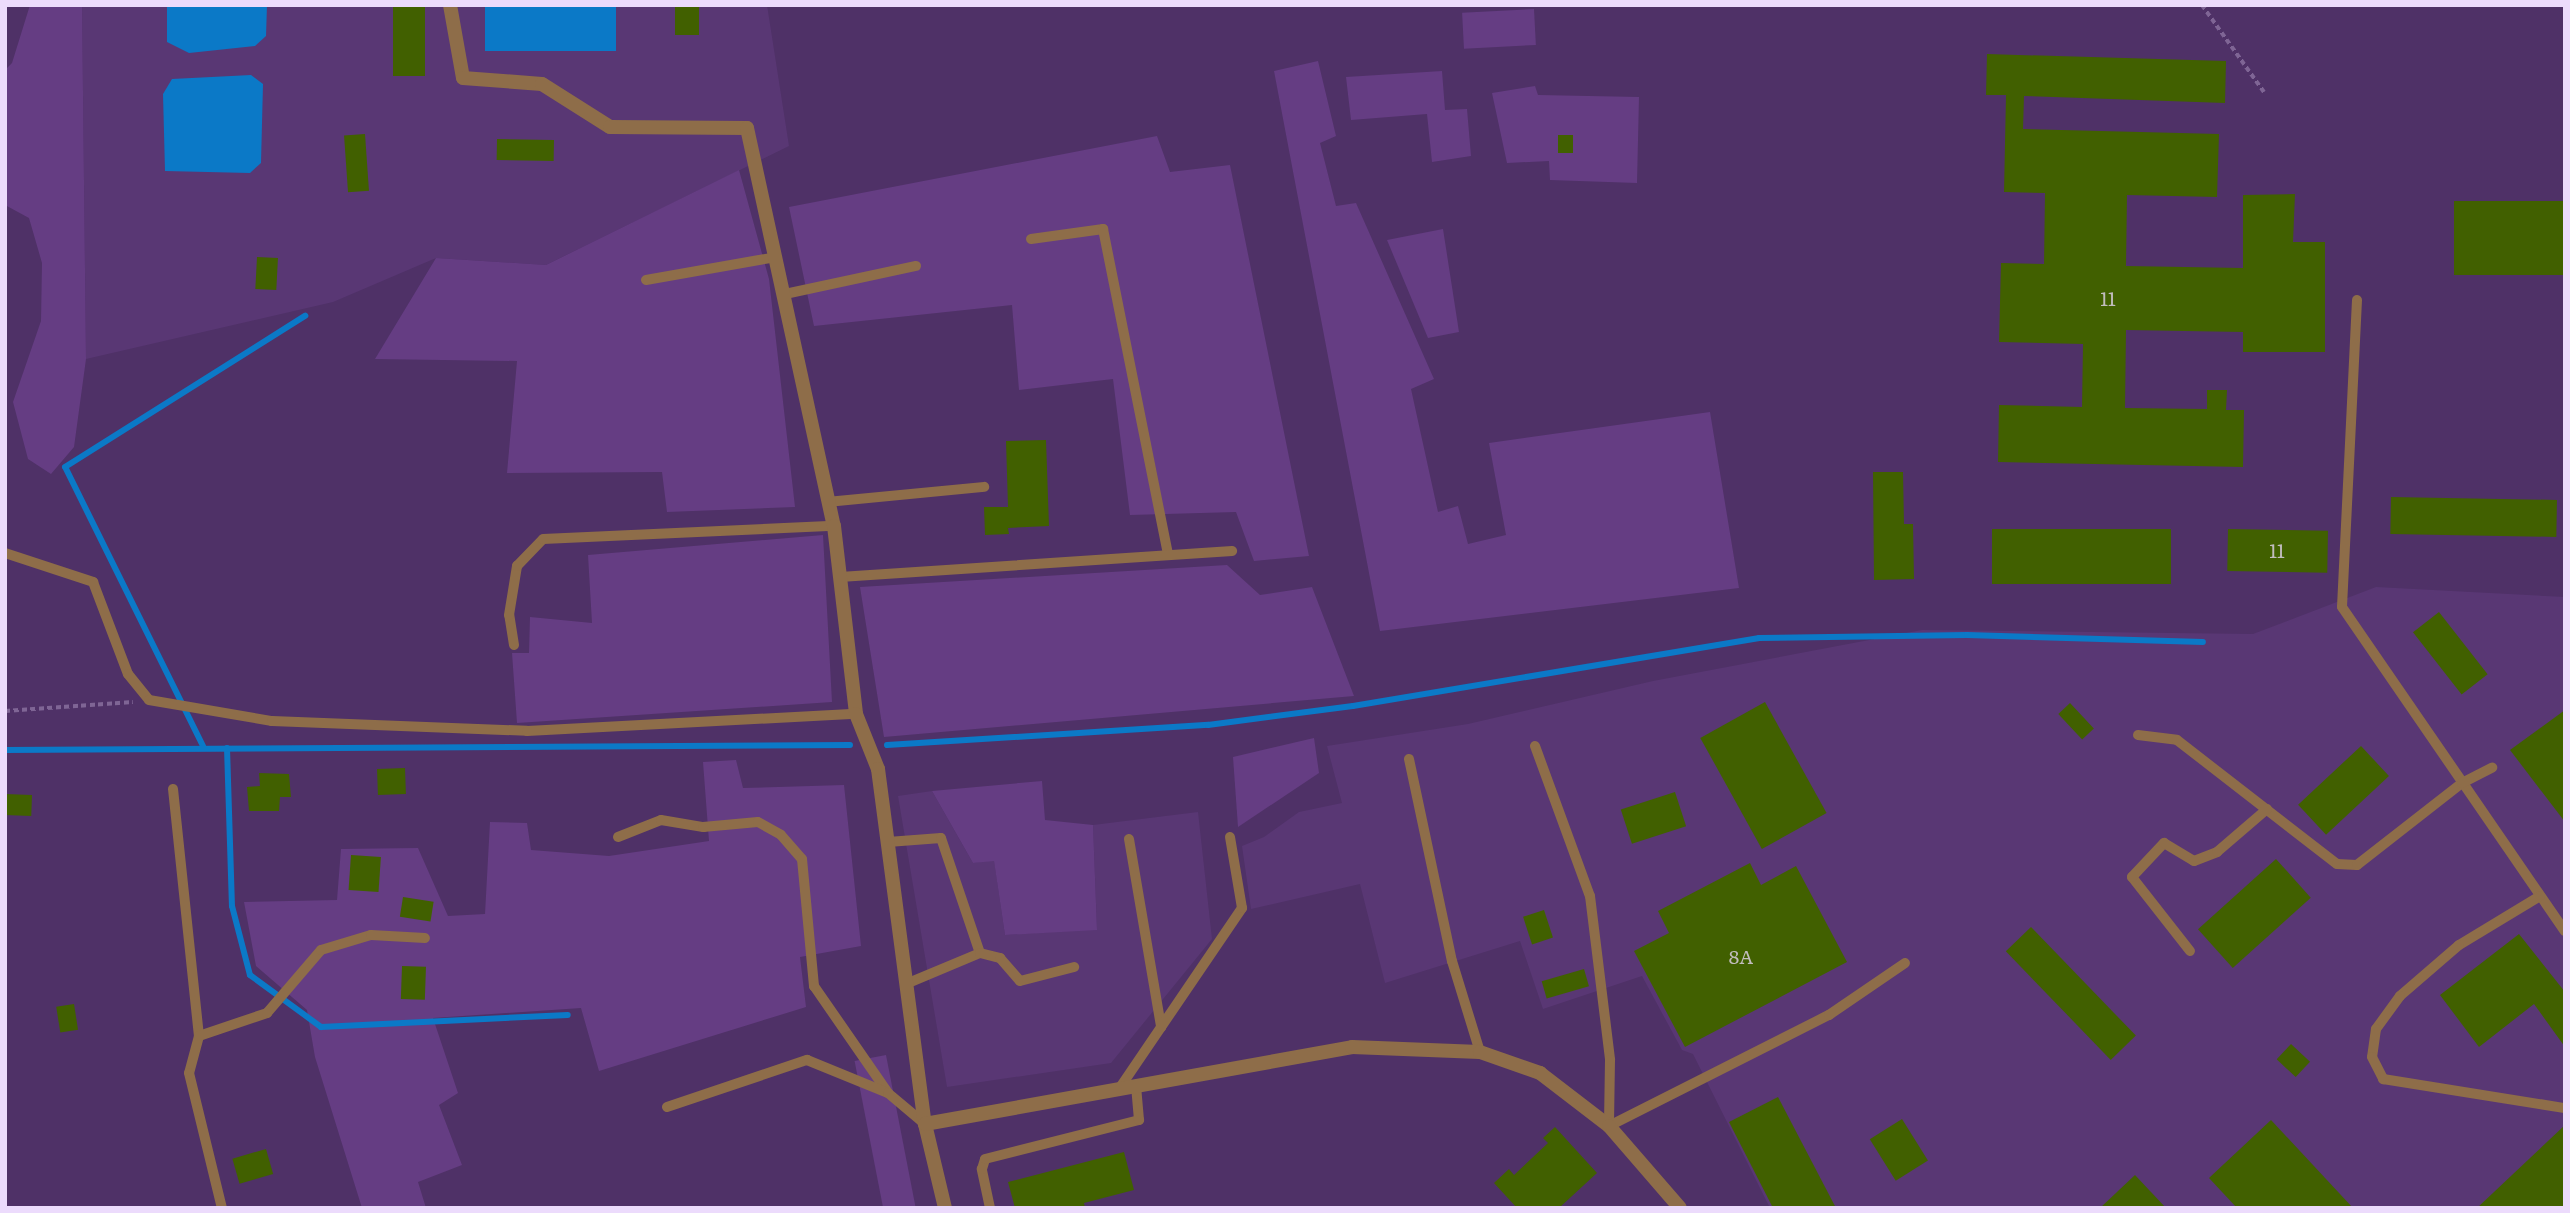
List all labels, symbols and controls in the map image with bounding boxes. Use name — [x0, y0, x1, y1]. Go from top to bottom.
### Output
house number: 11 — [2100, 288, 2116, 310]
house number: 11 — [2269, 540, 2285, 562]
house number: 8А — [1729, 946, 1753, 968]

